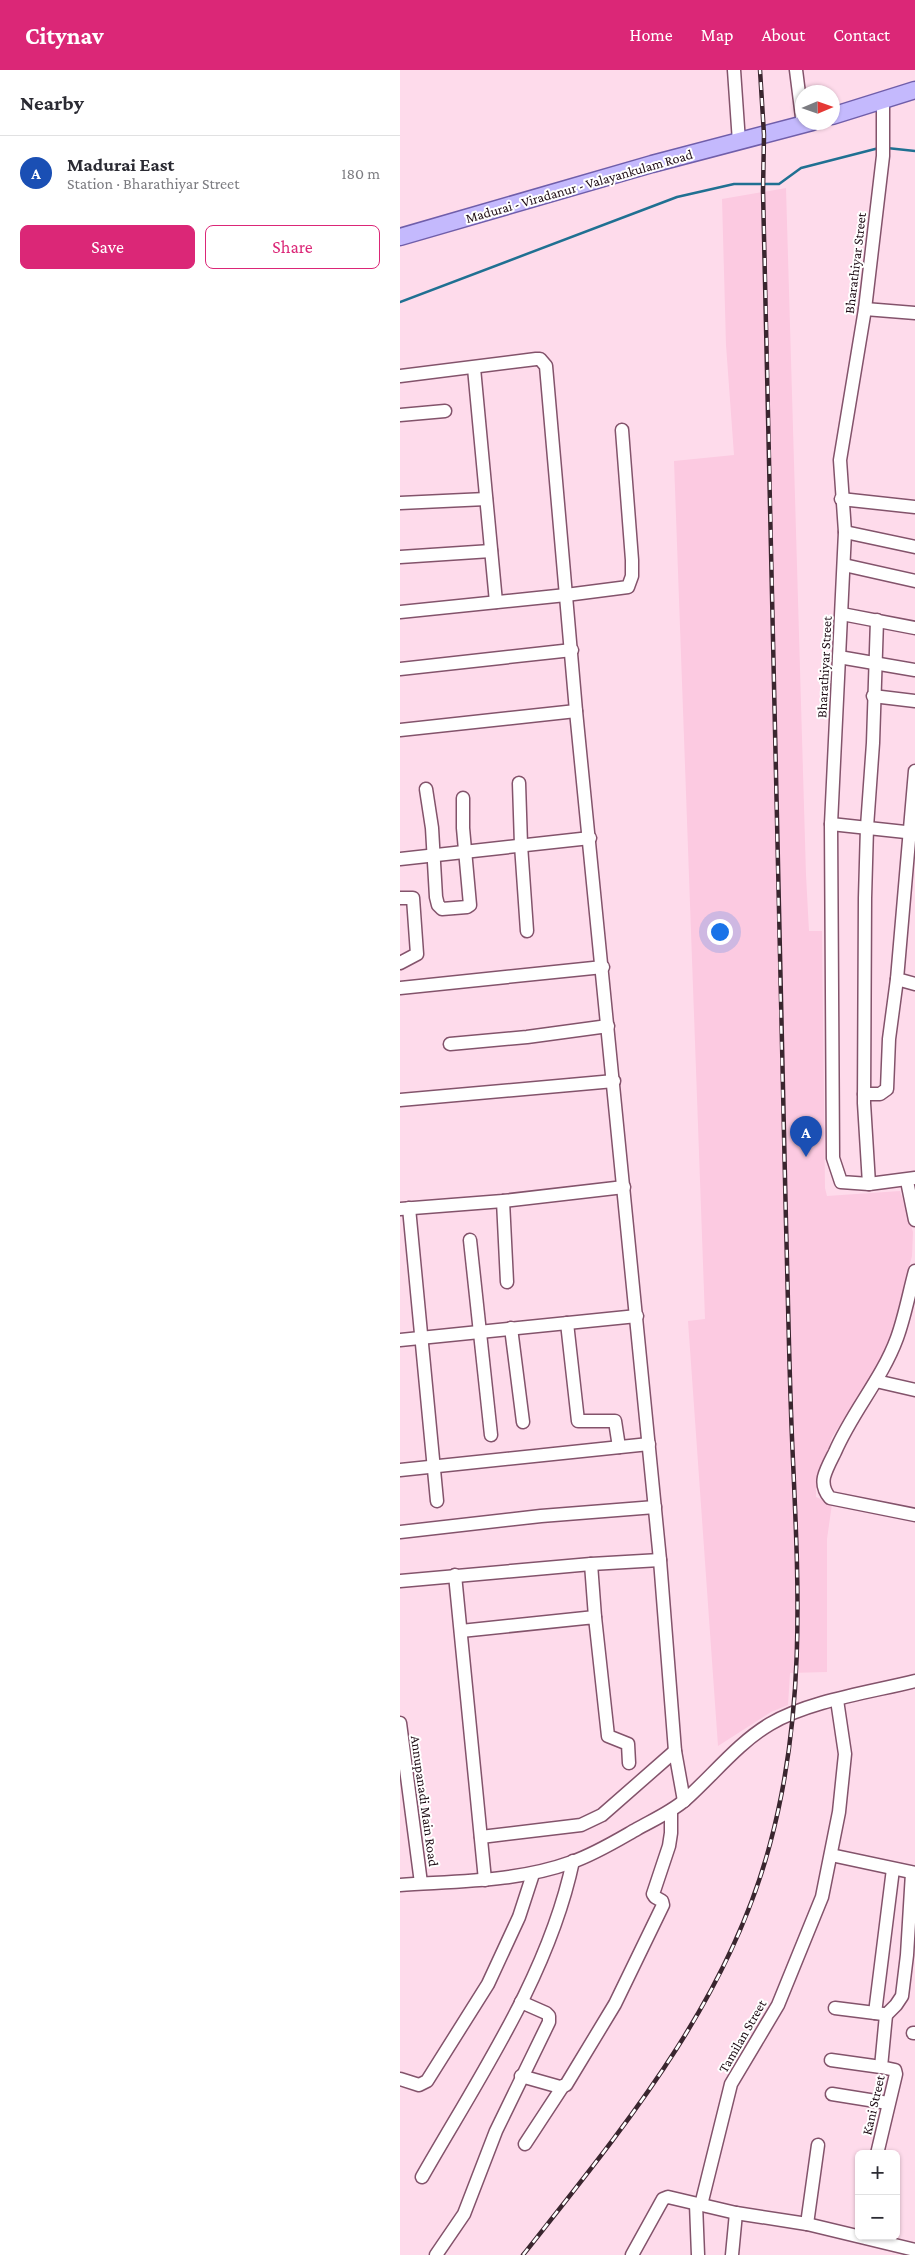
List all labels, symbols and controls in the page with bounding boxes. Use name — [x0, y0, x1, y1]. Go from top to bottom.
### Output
text: Citynav — [25, 22, 104, 49]
text: Home — [630, 25, 673, 45]
text: Map — [701, 25, 733, 45]
text: About — [761, 25, 805, 45]
text: Contact — [833, 25, 890, 45]
north arrow — [795, 85, 840, 130]
text: Nearby — [20, 91, 84, 115]
street label: Madurai - Viradanur - Valayankulam Road — [464, 146, 695, 226]
text: Madurai East — [67, 154, 174, 175]
text: A — [31, 165, 41, 182]
text: 180 m — [341, 165, 380, 182]
text: Station · Bharathiyar Street — [67, 175, 239, 192]
street label: Bharathiyar Street — [841, 211, 869, 315]
button: Save — [20, 225, 195, 269]
button: Share — [205, 225, 380, 269]
street label: Bharathiyar Street — [813, 615, 835, 718]
your location — [707, 919, 733, 945]
pin: A — [790, 1116, 822, 1157]
street label: Annupanadi Main Road — [408, 1734, 442, 1868]
street label: Tamilan Street — [715, 1996, 770, 2075]
street label: Kani Street — [858, 2073, 888, 2137]
map controls — [855, 2150, 900, 2240]
button: + — [855, 2150, 900, 2195]
button: − — [855, 2195, 900, 2240]

